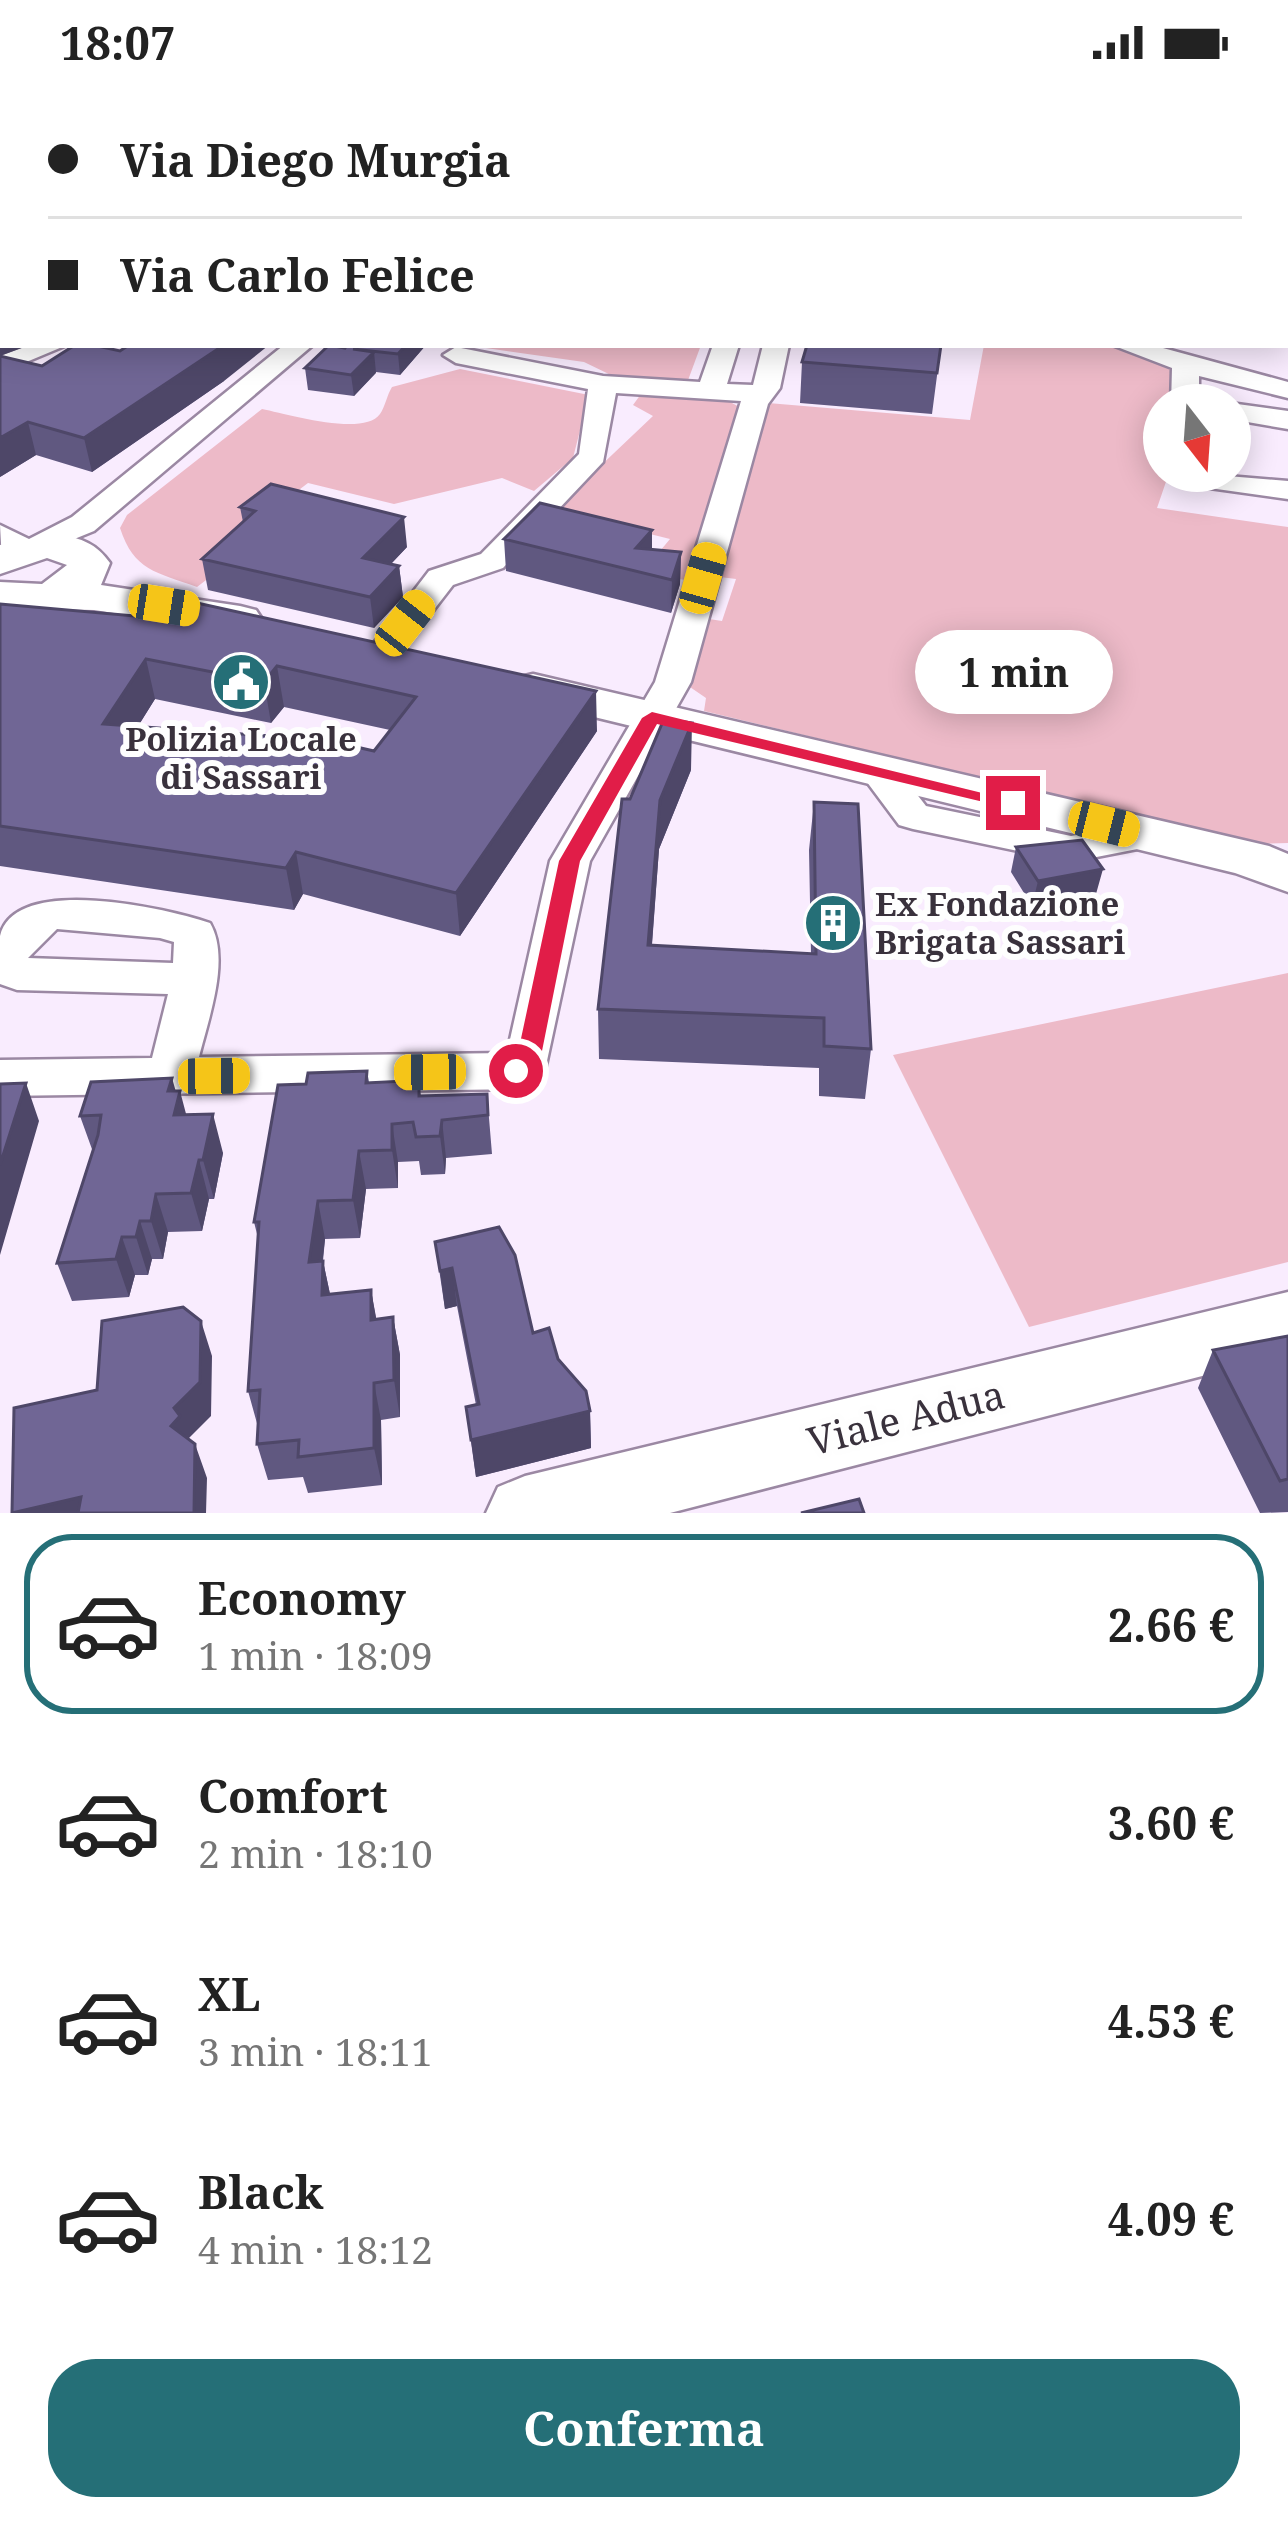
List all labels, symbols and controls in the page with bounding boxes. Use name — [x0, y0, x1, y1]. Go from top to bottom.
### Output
text: 18:07 — [60, 12, 175, 73]
text: Via Diego Murgia — [120, 129, 511, 190]
text: Via Carlo Felice — [120, 244, 475, 305]
north arrow — [1143, 384, 1251, 492]
map controls — [1143, 384, 1251, 492]
car — [676, 538, 730, 618]
car — [126, 582, 202, 628]
car — [369, 584, 441, 662]
callout: 1 min — [914, 629, 1112, 713]
text: 1 min — [959, 645, 1069, 698]
public building icon: Polizia Locale di Sassari — [210, 651, 272, 713]
place label: Polizia Locale di Sassari — [125, 716, 357, 799]
route end — [986, 776, 1040, 830]
car — [1065, 798, 1143, 850]
place label: Ex Fondazione Brigata Sassari — [875, 881, 1126, 964]
building icon: Ex Fondazione Brigata Sassari — [802, 892, 864, 954]
route start — [489, 1044, 543, 1098]
car — [394, 1053, 466, 1091]
car — [178, 1057, 250, 1095]
street label: Viale Adua — [802, 1366, 1010, 1467]
text: Economy — [198, 1567, 406, 1628]
icon: car — [54, 1570, 162, 1678]
text: 2.66 € — [1108, 1594, 1234, 1655]
text: 1 min · 18:09 — [198, 1628, 433, 1681]
text: Comfort — [198, 1765, 388, 1826]
icon: car — [54, 1768, 162, 1876]
text: 3.60 € — [1108, 1792, 1234, 1853]
text: 2 min · 18:10 — [198, 1826, 433, 1879]
text: XL — [198, 1963, 260, 2024]
icon: car — [54, 1966, 162, 2074]
text: 4.53 € — [1108, 1990, 1234, 2051]
text: 3 min · 18:11 — [198, 2024, 433, 2077]
text: Black — [198, 2161, 323, 2222]
icon: car — [54, 2164, 162, 2272]
text: 4.09 € — [1108, 2188, 1234, 2249]
text: 4 min · 18:12 — [198, 2222, 433, 2275]
button: Conferma — [48, 2359, 1240, 2497]

